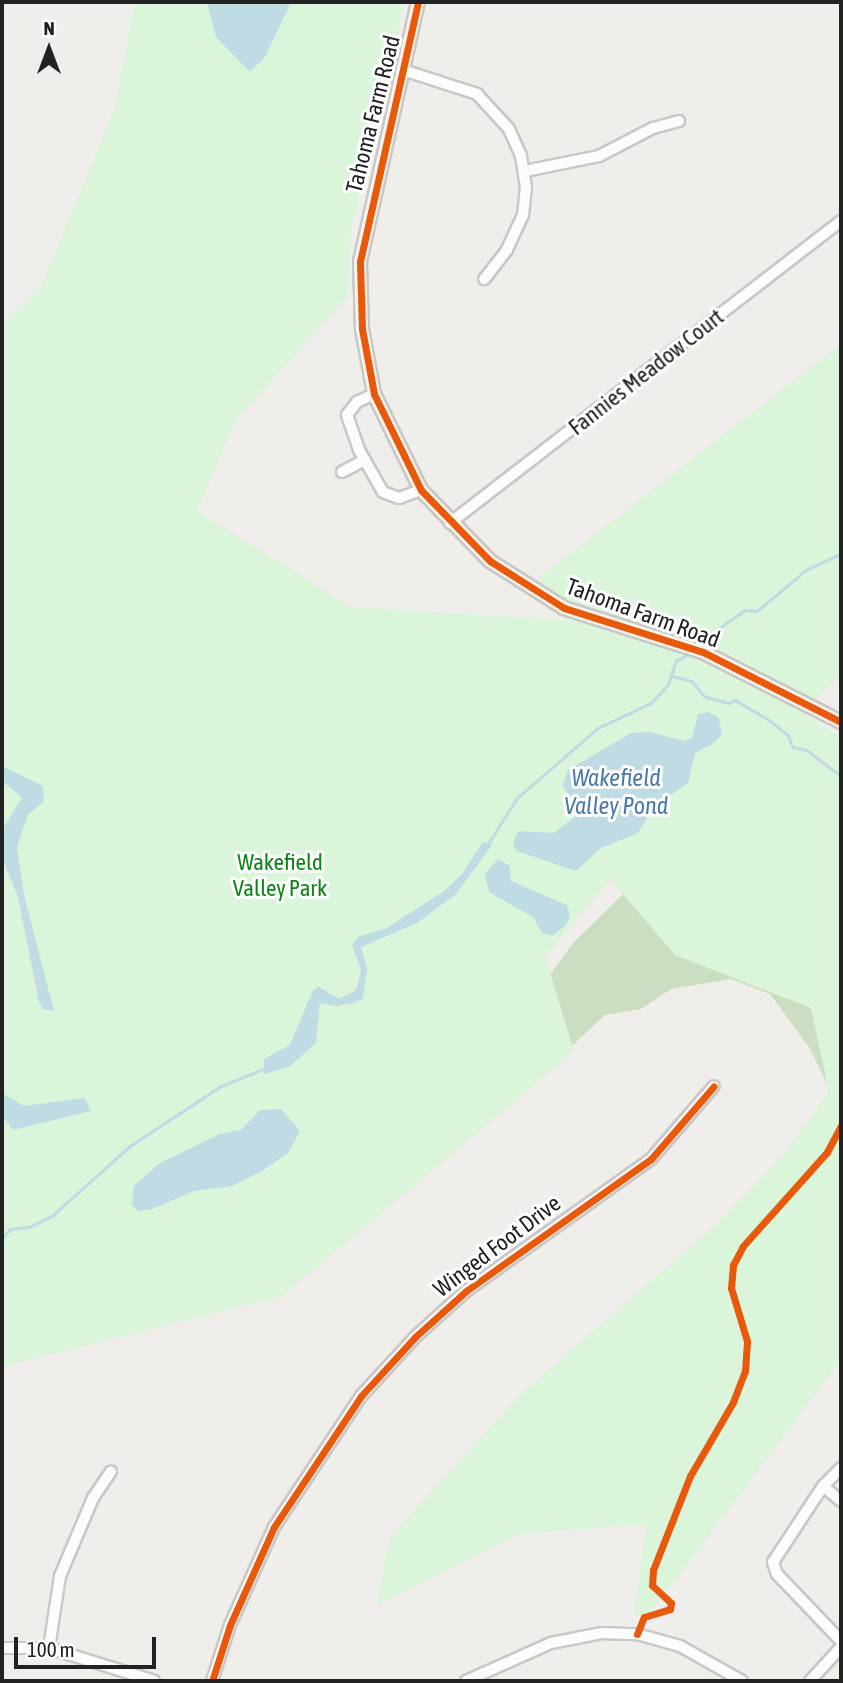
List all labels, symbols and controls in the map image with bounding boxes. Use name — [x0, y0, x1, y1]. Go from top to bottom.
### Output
north arrow — [14, 14, 84, 84]
text: N — [43, 17, 55, 39]
street label: Tahoma Farm Road — [340, 32, 406, 196]
street label: Fannies Meadow Court — [563, 303, 729, 441]
street label: Tahoma Farm Road — [562, 572, 724, 654]
water label: Wakefield Valley Pond — [564, 764, 668, 820]
park label: Wakefield Valley Park — [233, 848, 327, 902]
street label: Winged Foot Drive — [428, 1189, 566, 1303]
scale bar — [18, 1624, 159, 1668]
text: 100 m — [27, 1637, 75, 1661]

